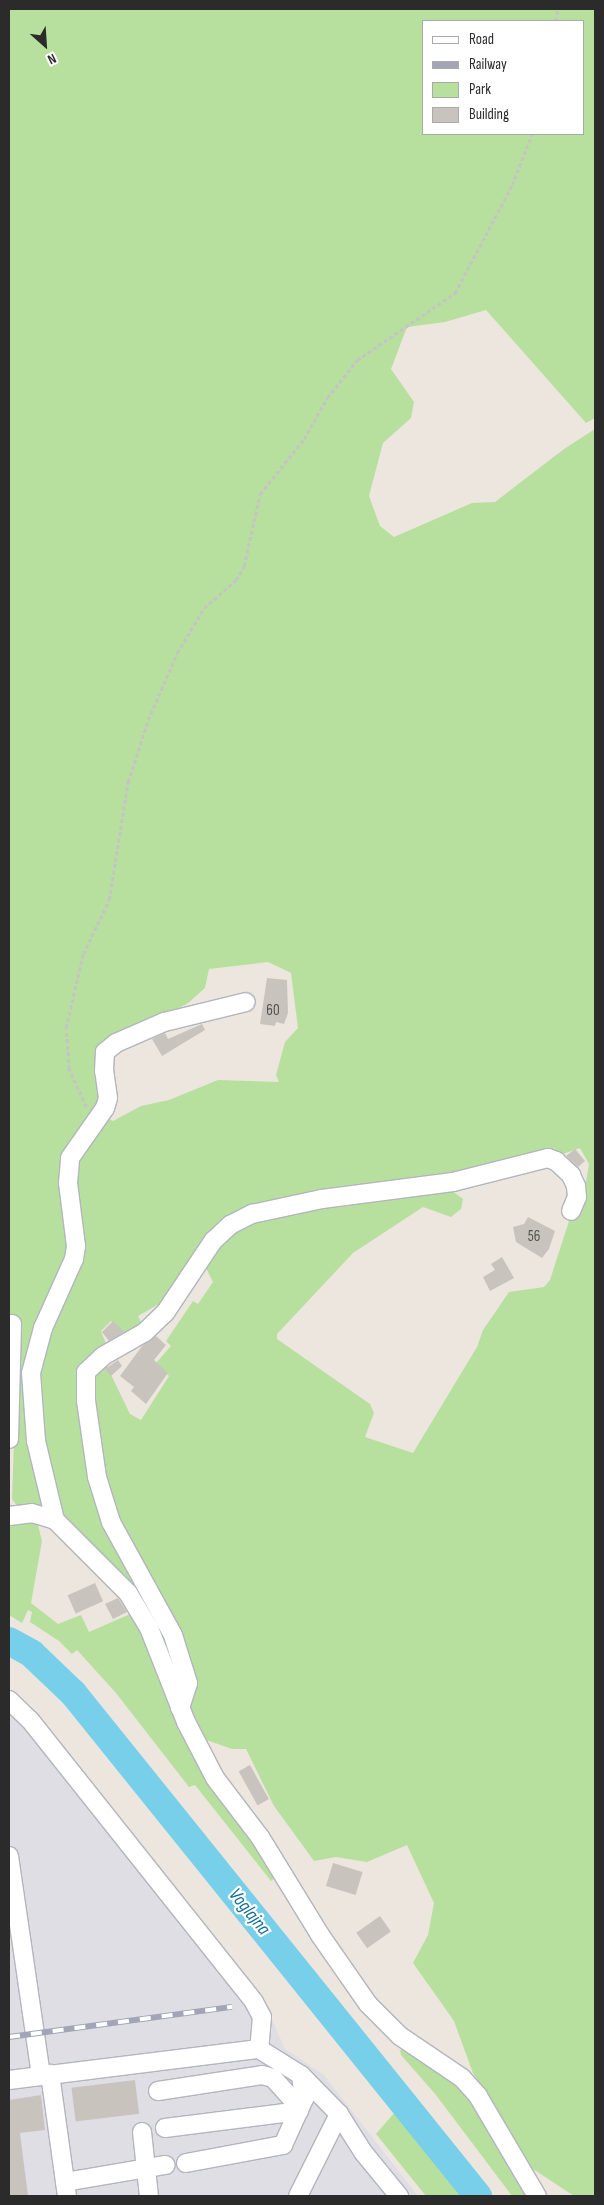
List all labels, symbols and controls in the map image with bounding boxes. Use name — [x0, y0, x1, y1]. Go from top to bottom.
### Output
north arrow — [20, 20, 70, 70]
legend — [422, 20, 584, 135]
text: Road — [469, 30, 494, 49]
text: N — [45, 50, 59, 68]
text: Railway — [469, 55, 507, 74]
text: Park — [469, 80, 491, 99]
text: Building — [469, 105, 509, 124]
house number: 60 — [266, 1002, 280, 1020]
house number: 56 — [528, 1228, 540, 1246]
water label: Voglajna — [223, 1884, 275, 1940]

